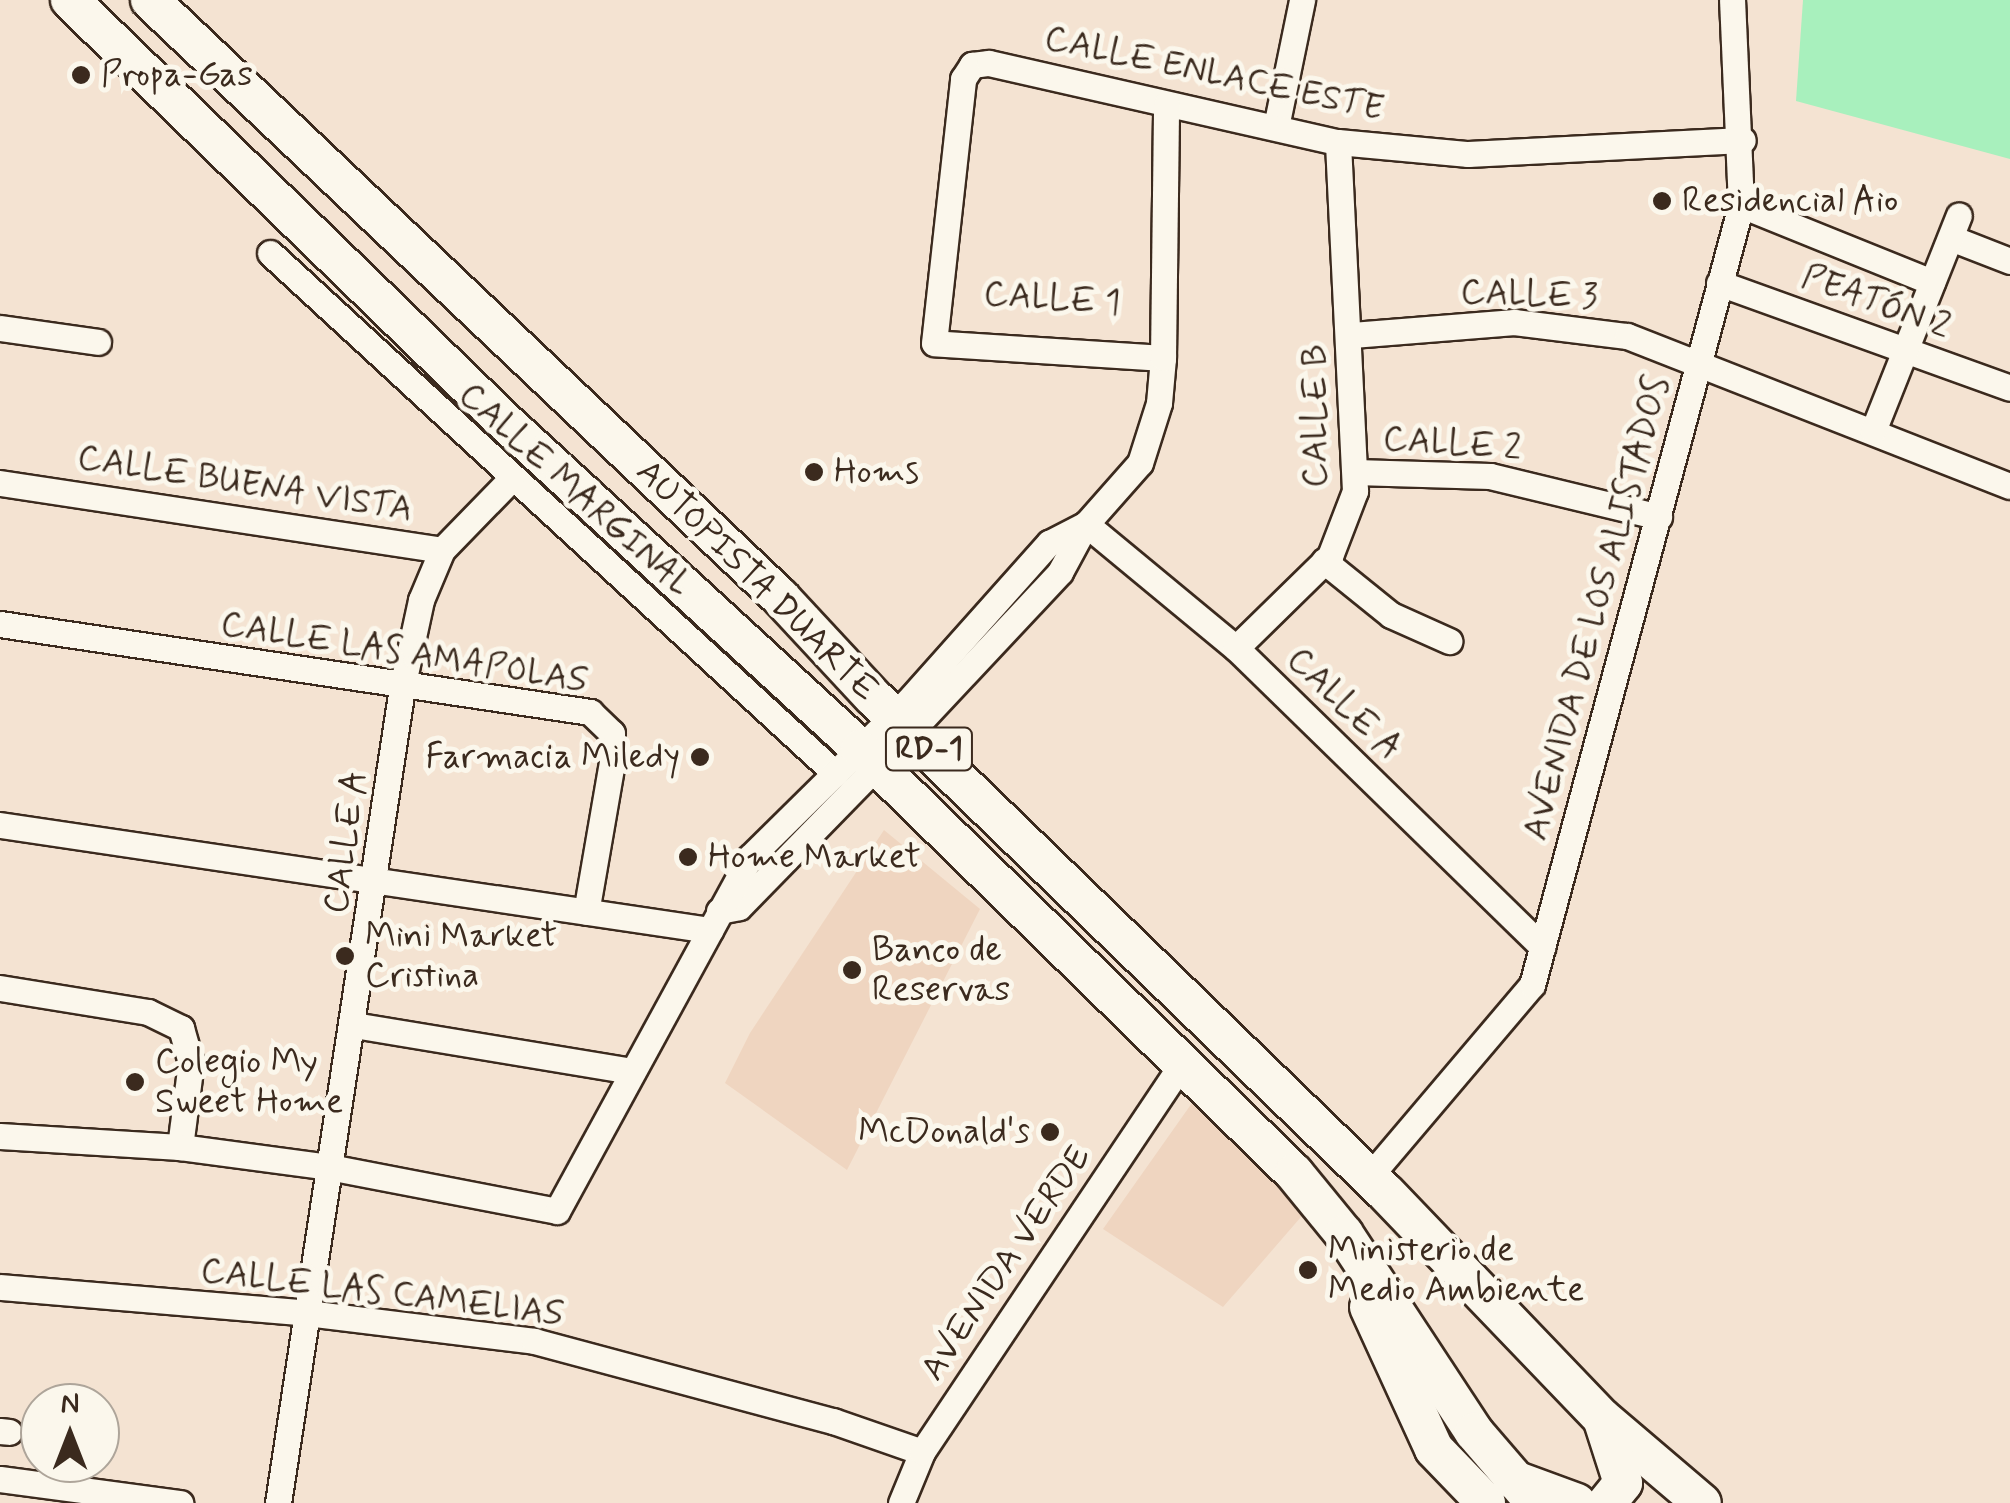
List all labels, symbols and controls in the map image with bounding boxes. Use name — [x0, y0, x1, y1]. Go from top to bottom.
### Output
street label: CALLE ENLACE ESTE — [1042, 18, 1386, 130]
place label: Propa-Gas — [101, 54, 253, 96]
marker: Propa-Gas — [70, 64, 92, 86]
place label: Residencial Aio — [1682, 180, 1898, 222]
marker: Residencial Aio — [1651, 190, 1673, 212]
street label: PEATÓN 2 — [1796, 256, 1956, 348]
street label: CALLE 3 — [1460, 272, 1598, 318]
street label: CALLE 1 — [982, 273, 1122, 325]
street label: CALLE B — [1295, 344, 1337, 488]
street label: AVENIDA DE LOS ALISTADOS — [1515, 372, 1679, 844]
street label: CALLE MARGINAL — [449, 373, 701, 607]
street label: CALLE 2 — [1382, 418, 1522, 470]
street label: CALLE BUENA VISTA — [71, 436, 419, 532]
place label: Homs — [834, 451, 919, 493]
street label: AUTOPISTA DUARTE — [628, 452, 886, 710]
marker: Homs — [803, 461, 825, 483]
street label: CALLE LAS AMAPOLAS — [216, 603, 592, 703]
street label: CALLE A — [1278, 639, 1410, 769]
road number: RD-1 — [884, 722, 974, 776]
place label: Farmacia Miledy — [425, 736, 680, 778]
marker: Farmacia Miledy — [689, 746, 711, 768]
street label: CALLE A — [315, 768, 377, 916]
place label: Home Market — [708, 836, 921, 878]
marker: Home Market — [677, 846, 699, 868]
place label: Mini Market Cristina — [365, 915, 558, 997]
place label: Banco de Reservas — [872, 929, 1010, 1011]
marker: Mini Market Cristina — [334, 945, 356, 967]
marker: Banco de Reservas — [841, 959, 863, 981]
place label: Colegio My Sweet Home — [155, 1041, 343, 1123]
marker: Colegio My Sweet Home — [124, 1071, 146, 1093]
place label: McDonald's — [858, 1111, 1030, 1153]
marker: McDonald's — [1039, 1121, 1061, 1143]
street label: AVENIDA VERDE — [912, 1137, 1100, 1389]
place label: Ministerio de Medio Ambiente — [1328, 1229, 1584, 1311]
street label: CALLE LAS CAMELIAS — [195, 1249, 569, 1337]
marker: Ministerio de Medio Ambiente — [1297, 1259, 1319, 1281]
north arrow — [20, 1383, 120, 1483]
text: N — [61, 1386, 79, 1423]

